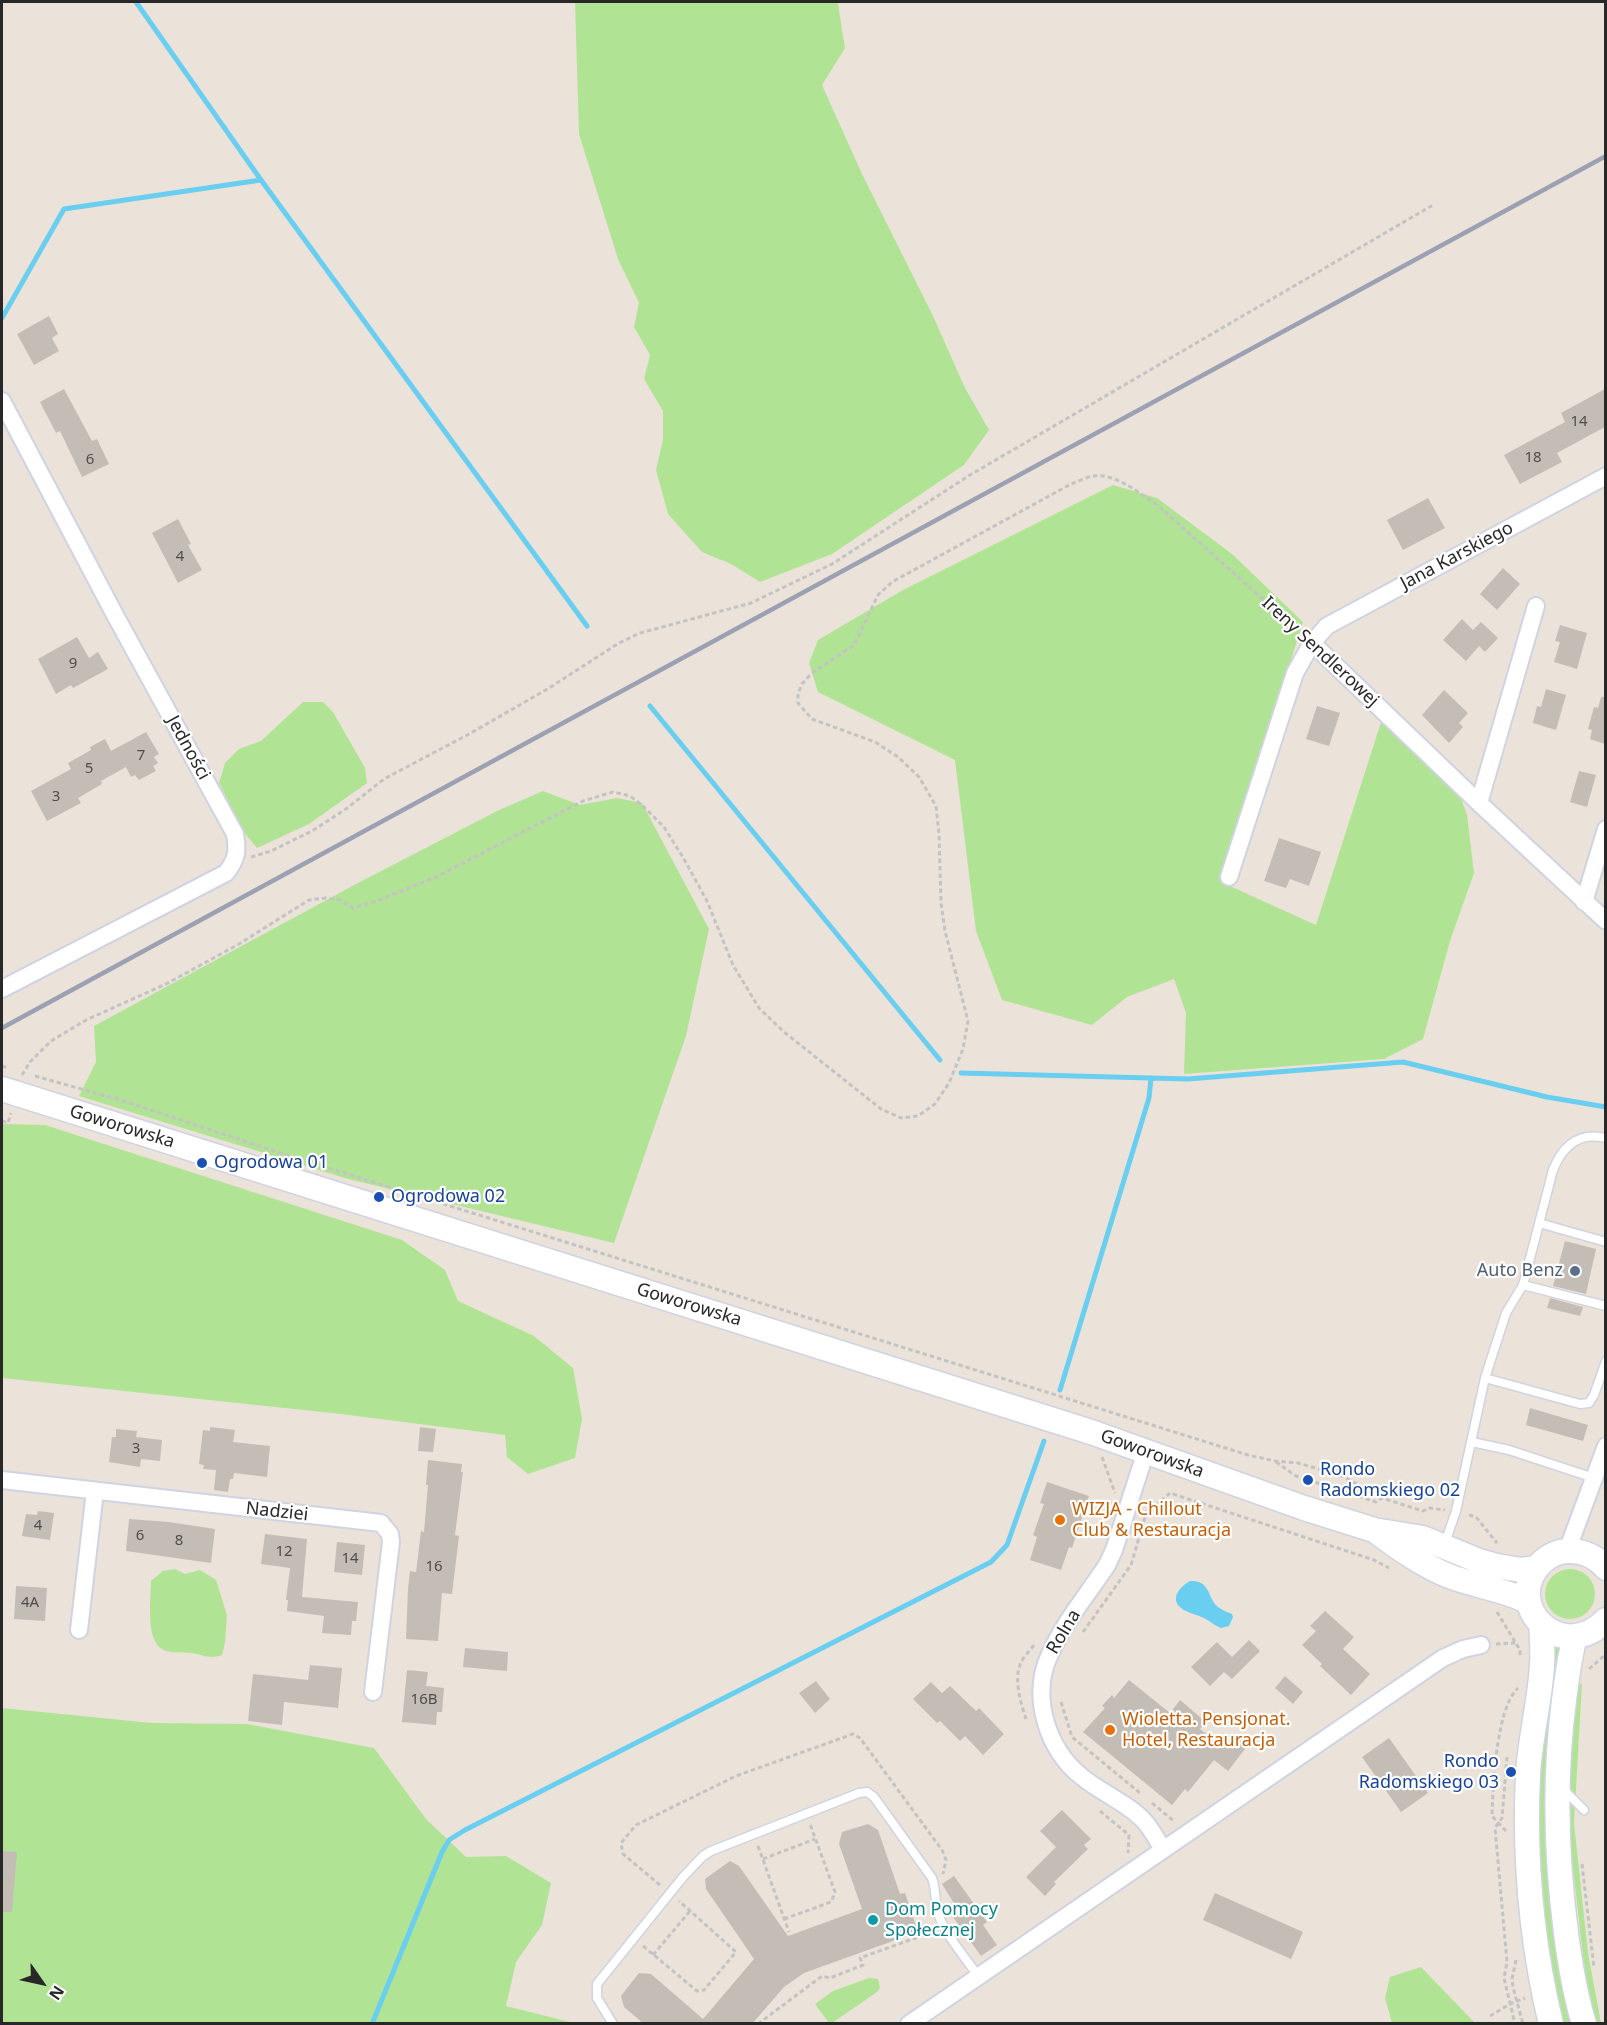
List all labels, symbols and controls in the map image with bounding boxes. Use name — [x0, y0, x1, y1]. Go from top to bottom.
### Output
house number: 14 — [1570, 413, 1588, 431]
house number: 18 — [1524, 449, 1542, 467]
house number: 6 — [86, 451, 94, 469]
street label: Jana Karskiego — [1397, 517, 1517, 595]
house number: 4 — [176, 548, 184, 566]
street label: Ireny Sendlerowej — [1257, 592, 1383, 712]
house number: 9 — [69, 655, 77, 673]
street label: Jedności — [162, 712, 214, 784]
house number: 7 — [137, 747, 145, 765]
house number: 5 — [85, 760, 93, 778]
house number: 3 — [52, 788, 60, 806]
street label: Goworowska — [67, 1101, 177, 1153]
place label: Ogrodowa 01 — [214, 1152, 328, 1174]
marker: Ogrodowa 01 — [195, 1156, 209, 1170]
place label: Ogrodowa 02 — [391, 1186, 505, 1208]
marker: Ogrodowa 02 — [372, 1190, 386, 1204]
place label: Auto Benz — [1477, 1260, 1563, 1282]
marker: Auto Benz — [1568, 1264, 1582, 1278]
street label: Goworowska — [634, 1279, 744, 1331]
street label: Goworowska — [1097, 1425, 1207, 1483]
house number: 3 — [132, 1440, 140, 1458]
place label: Rondo Radomskiego 02 — [1320, 1459, 1460, 1502]
marker: Rondo Radomskiego 02 — [1301, 1473, 1315, 1487]
street label: Nadziei — [245, 1498, 309, 1526]
place label: WIZJA - Chillout Club & Restauracja — [1072, 1499, 1231, 1541]
marker: WIZJA - Chillout Club & Restauracja — [1053, 1513, 1067, 1527]
house number: 4 — [34, 1517, 42, 1535]
house number: 6 — [136, 1527, 144, 1545]
house number: 8 — [175, 1532, 183, 1550]
house number: 12 — [275, 1543, 293, 1561]
house number: 14 — [341, 1550, 359, 1568]
house number: 16 — [425, 1558, 443, 1576]
house number: 4A — [21, 1594, 39, 1612]
street label: Rolna — [1042, 1606, 1086, 1658]
house number: 16B — [411, 1691, 437, 1709]
place label: Wioletta. Pensjonat. Hotel, Restauracja — [1122, 1709, 1291, 1752]
marker: Wioletta. Pensjonat. Hotel, Restauracja — [1103, 1723, 1117, 1737]
place label: Rondo Radomskiego 03 — [1359, 1751, 1499, 1794]
marker: Rondo Radomskiego 03 — [1504, 1765, 1518, 1779]
place label: Dom Pomocy Społecznej — [885, 1899, 998, 1942]
marker: Dom Pomocy Społecznej — [866, 1913, 880, 1927]
north arrow — [12, 1953, 72, 2013]
text: N — [44, 1982, 70, 2005]

